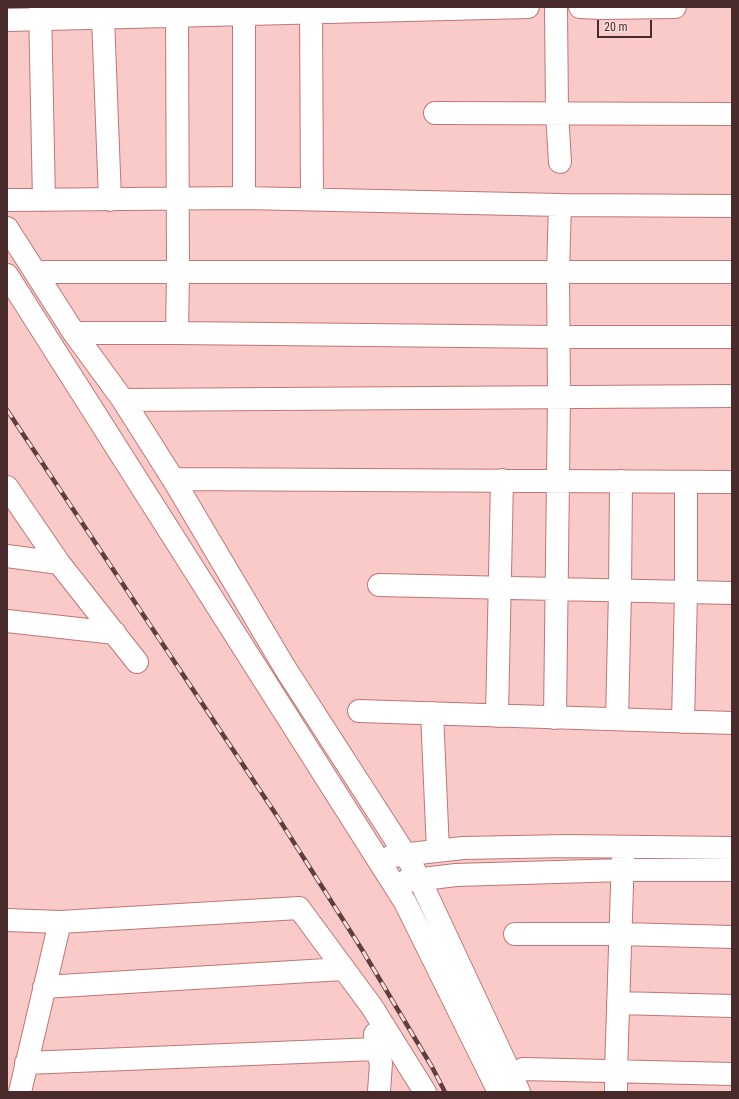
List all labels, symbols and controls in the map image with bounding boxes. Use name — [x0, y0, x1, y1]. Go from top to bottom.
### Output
scale bar — [599, 12, 654, 38]
text: 20 m — [604, 20, 628, 34]

